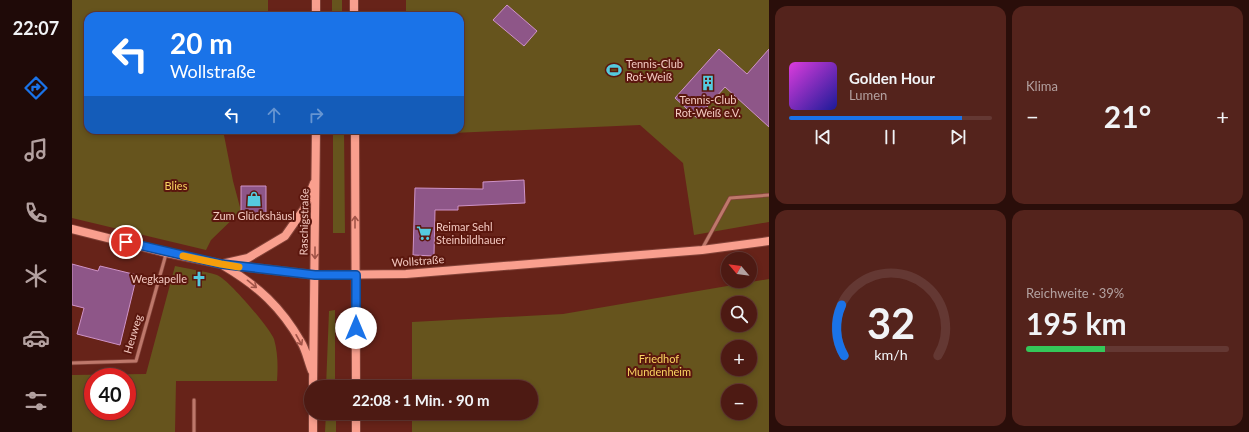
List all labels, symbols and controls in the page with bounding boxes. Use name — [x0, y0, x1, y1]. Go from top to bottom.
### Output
text: 22:07 — [13, 17, 59, 39]
text: 20 m — [170, 26, 233, 60]
icon: left — [104, 28, 156, 80]
place label: Tennis-Club Rot-Weiß — [626, 57, 683, 83]
text: Wollstraße — [170, 60, 256, 82]
sports icon: Tennis-Club Rot-Weiß — [605, 61, 623, 79]
text: Golden Hour — [849, 69, 935, 87]
icon: directions — [22, 74, 50, 102]
building icon: Tennis-Club Rot-Weiß e.V. — [699, 74, 717, 92]
text: Klima — [1026, 78, 1058, 94]
text: Lumen — [849, 87, 887, 103]
place label: Tennis-Club Rot-Weiß e.V. — [675, 93, 741, 119]
text: 21° — [1104, 98, 1151, 134]
text: − — [1026, 103, 1039, 130]
text: + — [1216, 103, 1229, 130]
icon: left — [221, 104, 243, 126]
icon: ahead — [263, 104, 285, 126]
icon: right — [305, 104, 327, 126]
icon: previous — [812, 126, 834, 148]
icon: pause — [879, 126, 901, 148]
icon: next — [947, 126, 969, 148]
icon: music — [22, 136, 50, 164]
park label: Blies — [165, 179, 188, 192]
street label: Raschigstraße — [296, 188, 311, 256]
shop icon: Zum Glückshäusl — [245, 190, 263, 208]
icon: phone — [22, 199, 50, 227]
place label: Zum Glückshäusl — [213, 209, 295, 222]
one-way arrow — [351, 216, 359, 229]
place label: Reimar Sehl Steinbildhauer — [436, 220, 505, 246]
supermarket icon: Reimar Sehl Steinbildhauer — [415, 224, 433, 242]
pin — [109, 225, 143, 259]
icon: arrive — [115, 231, 137, 253]
one-way arrow — [311, 246, 319, 259]
street label: Wollstraße — [391, 252, 445, 269]
north arrow — [721, 252, 757, 288]
map controls — [721, 252, 757, 420]
icon: climate — [22, 262, 50, 290]
church icon: Wegkapelle — [190, 270, 208, 288]
place label: Wegkapelle — [131, 272, 187, 285]
one-way arrow — [246, 279, 257, 288]
text: Reichweite · 39% — [1026, 285, 1124, 301]
button: search — [721, 296, 757, 332]
text: 32 — [866, 298, 915, 348]
text: 195 km — [1026, 305, 1127, 341]
position arrow — [335, 307, 377, 349]
street label: Heuweg — [120, 312, 145, 355]
icon: car — [22, 324, 50, 352]
one-way arrow — [296, 334, 304, 346]
button: + — [721, 340, 757, 376]
text: km/h — [874, 346, 907, 363]
park label: Friedhof Mundenheim — [627, 352, 691, 378]
speed limit sign: 40 — [84, 368, 136, 420]
button: − — [721, 384, 757, 420]
icon: filters — [22, 387, 50, 415]
text: 22:08 · 1 Min. · 90 m — [352, 391, 490, 409]

